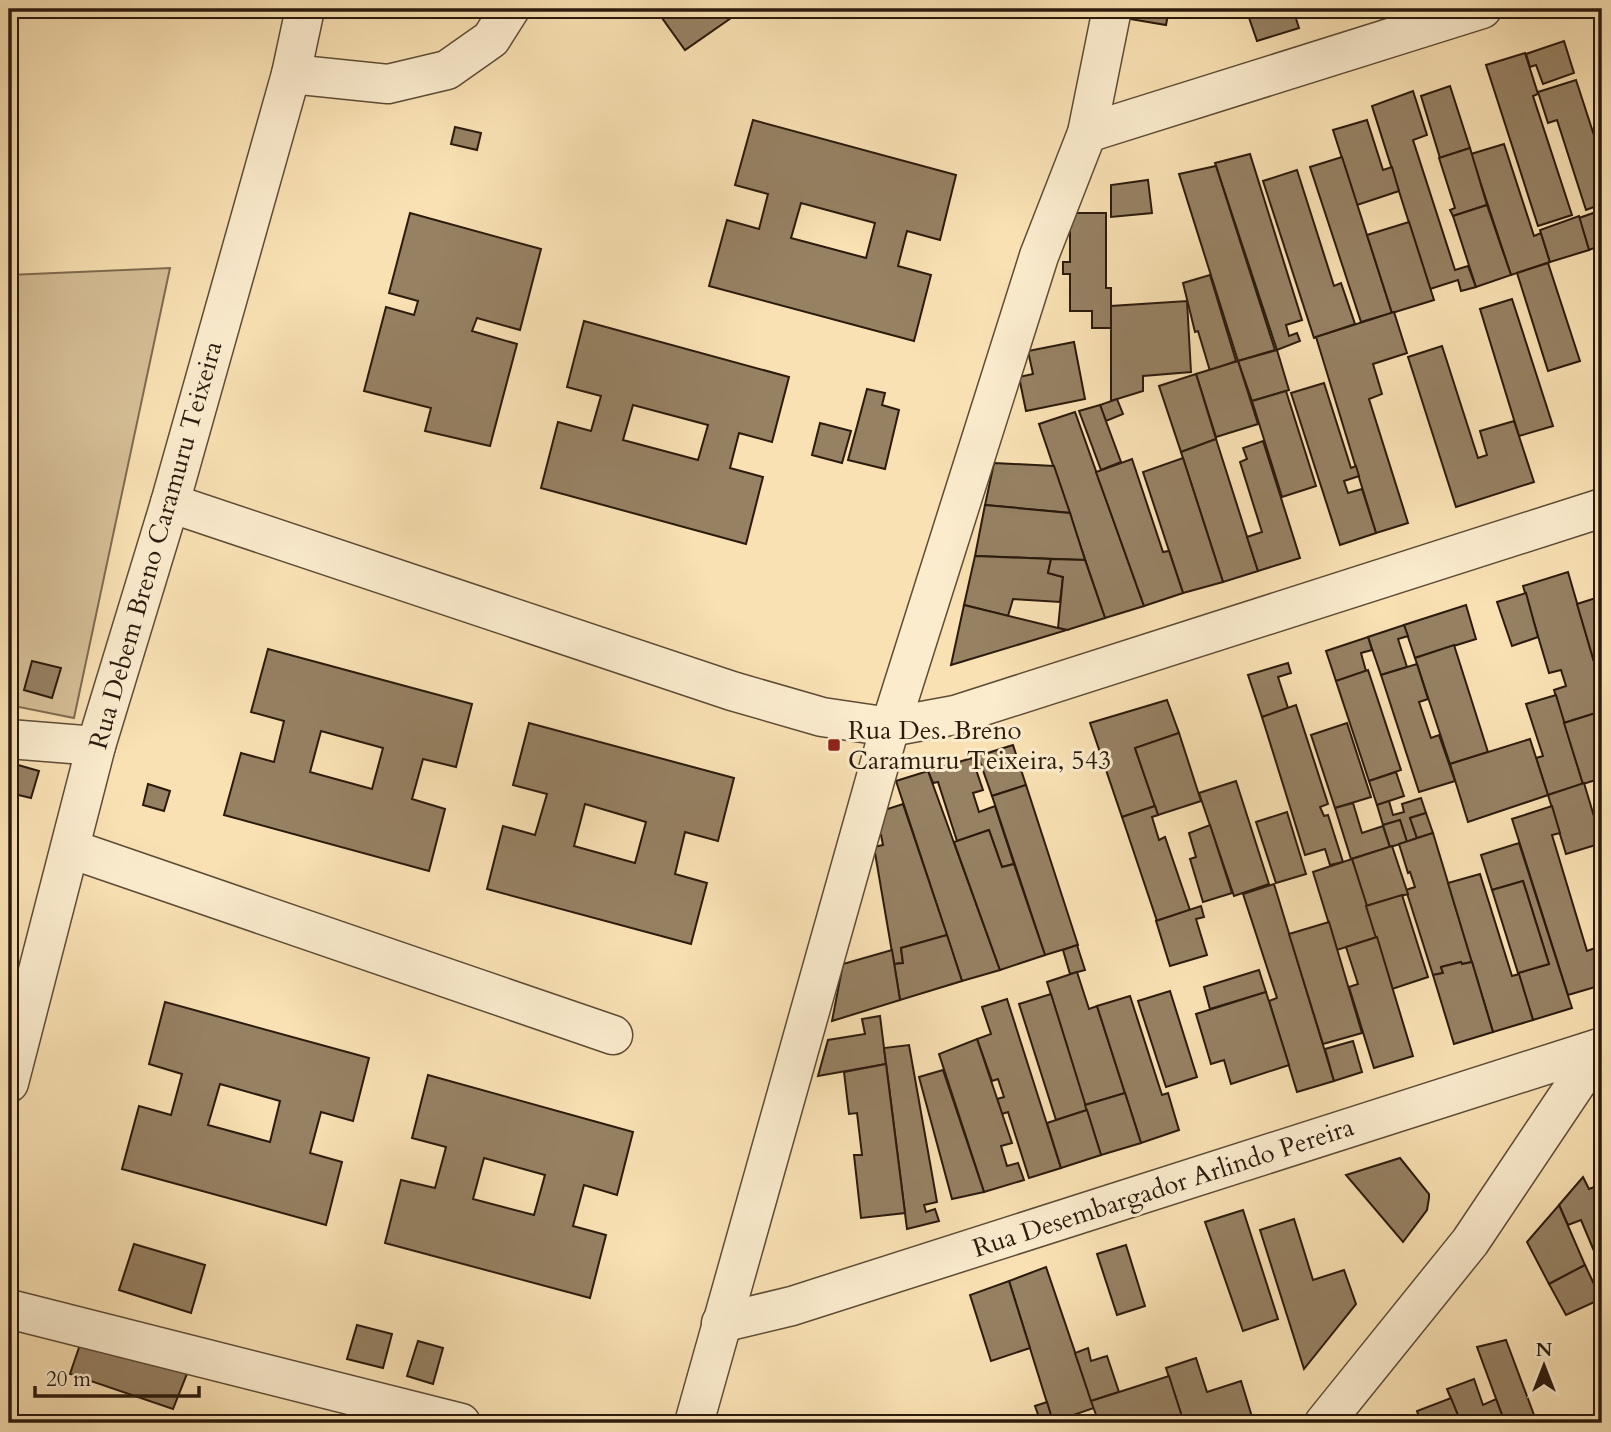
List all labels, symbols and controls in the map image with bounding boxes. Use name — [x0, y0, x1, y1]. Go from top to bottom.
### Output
street label: Rua Debem Breno Caramuru Teixeira — [80, 337, 231, 753]
place label: Rua Des. Breno Caramuru Teixeira, 543 — [848, 713, 1111, 778]
marker: Rua Des. Breno Caramuru Teixeira, 543 — [826, 737, 842, 753]
street label: Rua Desembargador Arlindo Pereira — [968, 1109, 1358, 1266]
north arrow — [1510, 1330, 1580, 1400]
text: N — [1536, 1337, 1553, 1363]
scale bar — [35, 1355, 200, 1399]
text: 20 m — [46, 1365, 91, 1394]

